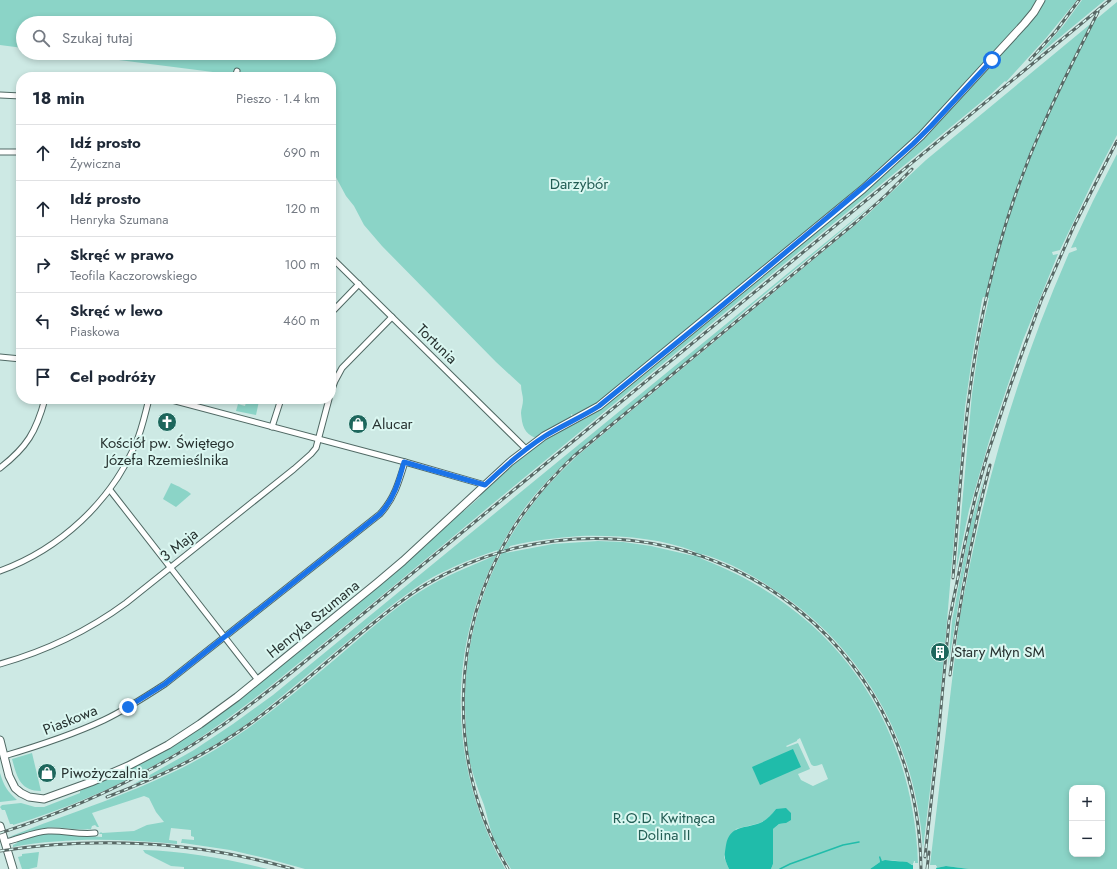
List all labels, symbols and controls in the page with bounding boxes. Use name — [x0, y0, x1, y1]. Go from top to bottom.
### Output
search box — [16, 16, 336, 60]
icon: search — [30, 27, 52, 49]
text: Szukaj tutaj — [62, 27, 133, 49]
route start — [983, 51, 1001, 69]
text: 18 min — [32, 86, 85, 110]
text: Pieszo · 1.4 km — [236, 89, 320, 108]
text: Idź prosto — [70, 132, 141, 154]
icon: ahead — [32, 142, 54, 164]
text: 690 m — [283, 143, 320, 162]
text: Żywiczna — [70, 154, 121, 173]
park label: Darzybór — [550, 173, 609, 195]
text: Idź prosto — [70, 188, 141, 210]
icon: ahead — [32, 198, 54, 220]
text: 120 m — [285, 199, 320, 218]
text: Henryka Szumana — [70, 210, 169, 229]
text: Skręć w prawo — [70, 244, 174, 266]
icon: right — [32, 254, 54, 276]
text: 100 m — [285, 255, 320, 274]
text: Teofila Kaczorowskiego — [70, 266, 197, 285]
text: Skręć w lewo — [70, 300, 163, 322]
icon: left — [32, 310, 54, 332]
text: 460 m — [283, 311, 320, 330]
street label: Tortunia — [412, 319, 462, 369]
text: Piaskowa — [70, 322, 120, 341]
icon: arrive — [32, 366, 54, 388]
text: Cel podróży — [70, 366, 155, 388]
church icon: Kościół pw. Świętego Józefa Rzemieślnika — [156, 411, 178, 433]
shop icon: Alucar — [347, 413, 369, 435]
place label: Alucar — [372, 413, 414, 435]
place label: Kościół pw. Świętego Józefa Rzemieślnika — [100, 432, 234, 471]
street label: 3 Maja — [155, 523, 203, 567]
street label: Henryka Szumana — [262, 575, 364, 663]
building icon: Stary Młyn SM — [929, 641, 951, 663]
place label: Stary Młyn SM — [954, 641, 1045, 663]
route end — [119, 698, 137, 716]
street label: Piaskowa — [39, 699, 101, 741]
shop icon: Piwożyczalnia — [36, 762, 58, 784]
place label: Piwożyczalnia — [61, 762, 148, 784]
map controls — [1069, 785, 1105, 857]
button: + — [1069, 785, 1105, 821]
park label: R.O.D. Kwitnąca Dolina II — [613, 807, 715, 846]
button: − — [1069, 821, 1105, 857]

